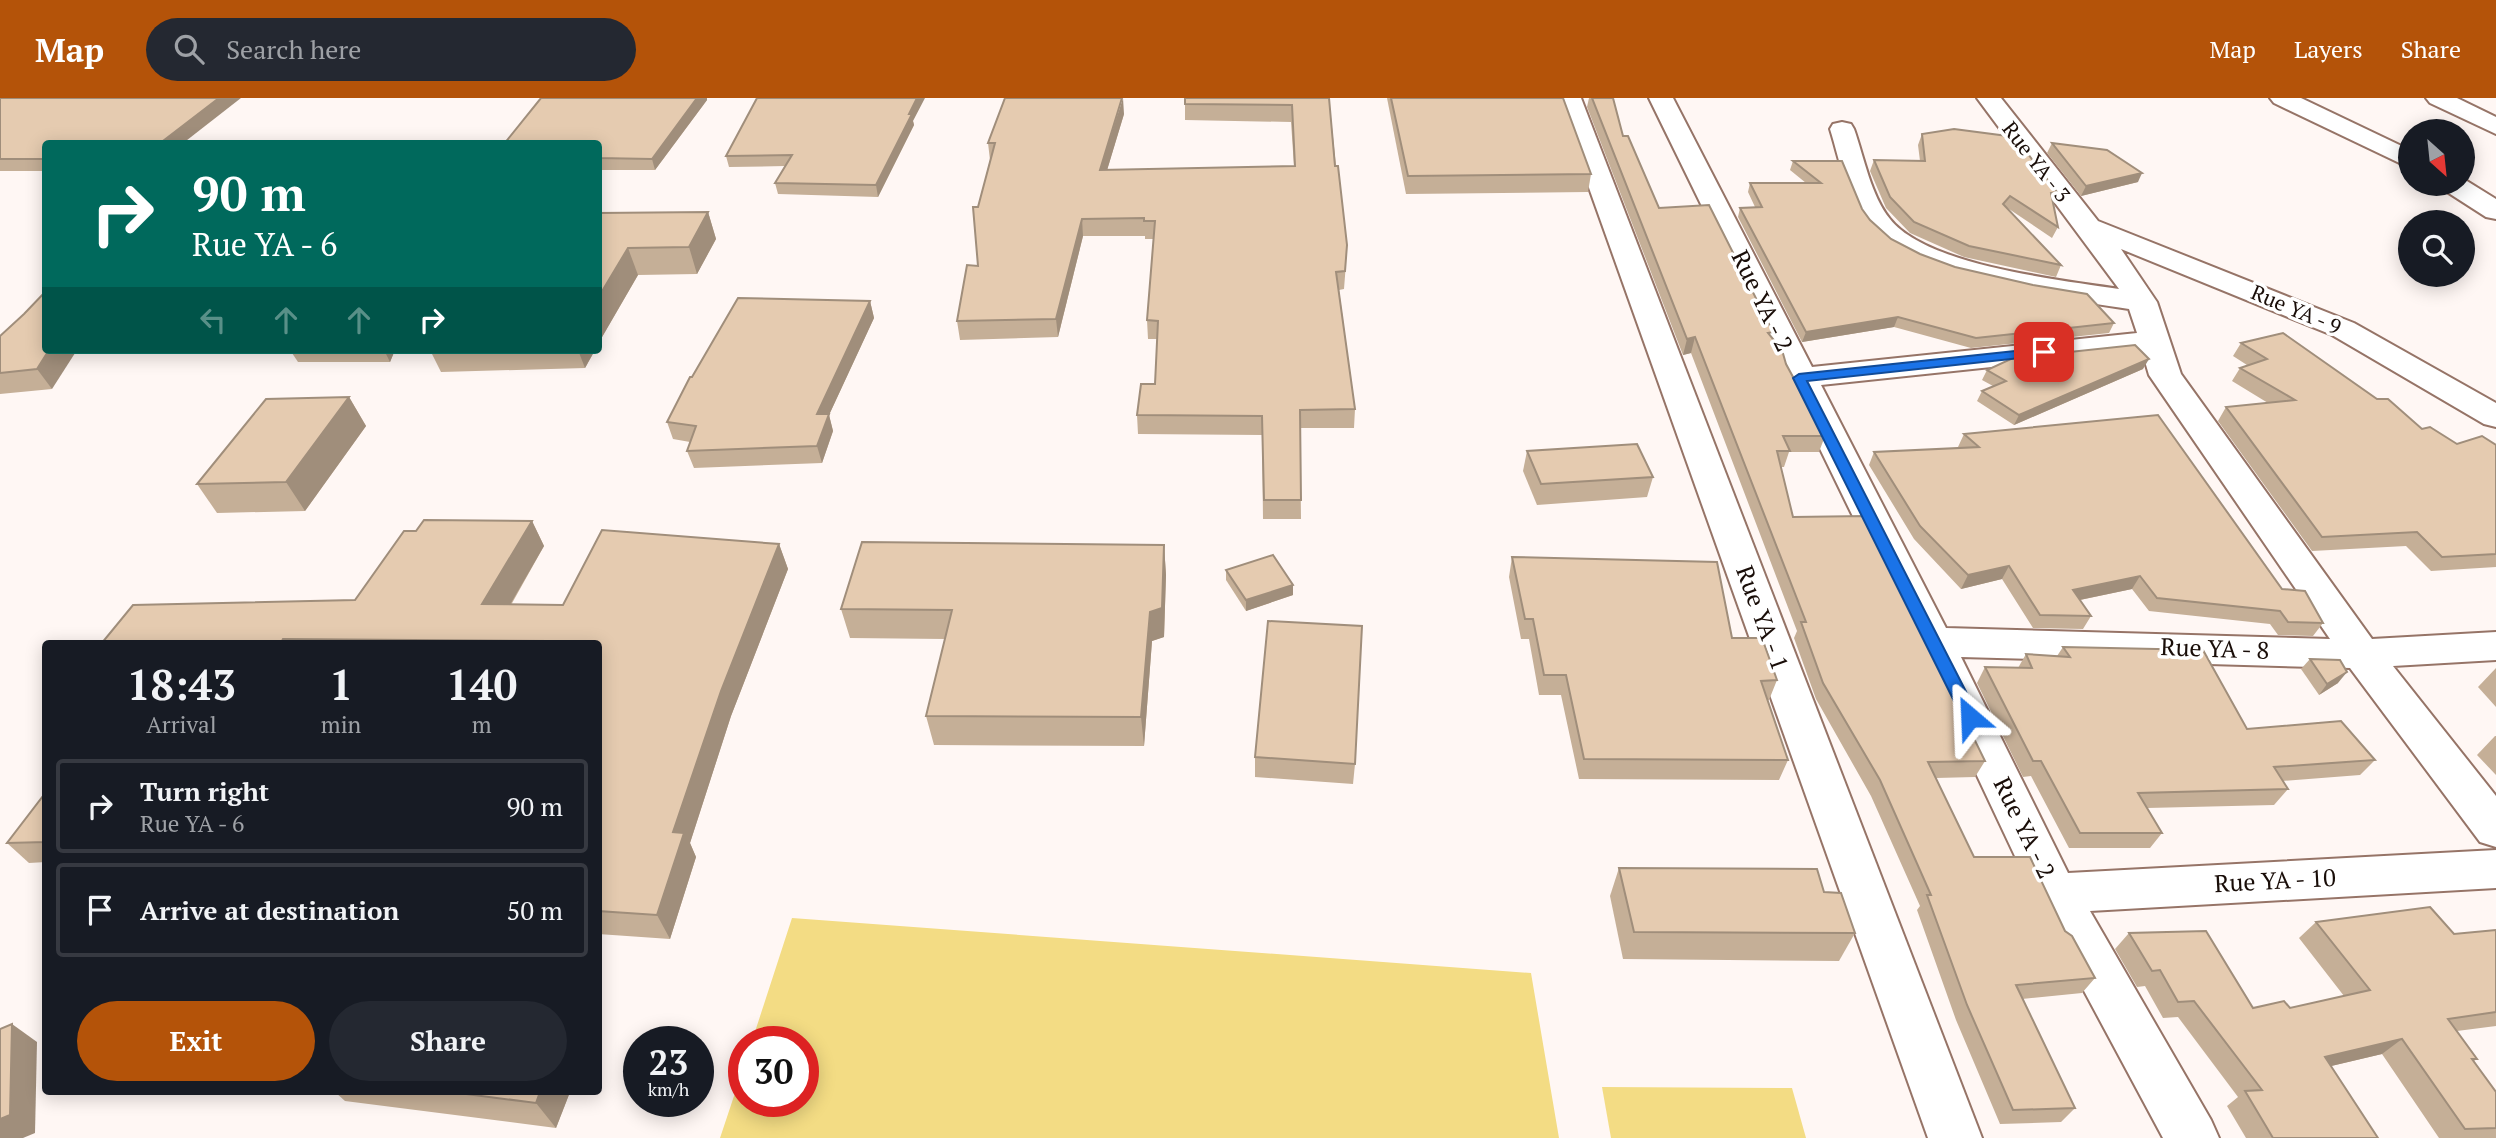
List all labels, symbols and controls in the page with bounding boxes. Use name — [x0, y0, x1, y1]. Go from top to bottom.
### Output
search box — [146, 18, 636, 81]
text: Map — [35, 28, 104, 71]
icon: search — [170, 30, 208, 68]
text: Search here — [226, 32, 361, 66]
text: Map — [2209, 33, 2256, 65]
text: Layers — [2294, 33, 2363, 65]
text: Share — [2401, 33, 2461, 65]
street label: Rue YA - 3 — [1996, 115, 2077, 208]
north arrow — [2398, 119, 2474, 196]
map controls — [2398, 119, 2475, 287]
text: 90 m — [192, 160, 306, 225]
icon: right — [77, 168, 168, 259]
button: search — [2398, 210, 2475, 287]
text: Rue YA - 6 — [192, 223, 337, 265]
street label: Rue YA - 2 — [1725, 245, 1801, 357]
street label: Rue YA - 9 — [2247, 278, 2346, 341]
icon: left — [194, 301, 232, 339]
icon: ahead — [267, 301, 305, 339]
icon: ahead — [340, 301, 378, 339]
icon: right — [413, 301, 451, 339]
pin — [2014, 322, 2074, 382]
icon: arrive — [2025, 333, 2063, 371]
street label: Rue YA - 1 — [1729, 561, 1797, 674]
street label: Rue YA - 8 — [2160, 630, 2270, 666]
text: 18:43 — [127, 656, 236, 712]
text: 1 — [329, 656, 353, 712]
text: 140 — [446, 656, 517, 712]
position arrow — [1933, 680, 2007, 754]
text: Arrival — [146, 709, 217, 740]
text: min — [321, 709, 361, 740]
text: m — [472, 709, 492, 740]
street label: Rue YA - 2 — [1987, 772, 2063, 884]
text: Turn right — [140, 774, 269, 808]
icon: right — [81, 787, 119, 825]
text: 90 m — [507, 789, 563, 823]
text: Rue YA - 6 — [140, 808, 244, 839]
street label: Rue YA - 10 — [2213, 861, 2337, 899]
icon: arrive — [81, 891, 119, 929]
text: Arrive at destination — [140, 893, 399, 927]
text: 50 m — [507, 893, 563, 927]
button: Exit — [77, 1001, 315, 1081]
button: Share — [329, 1001, 567, 1081]
speed limit sign: 30 — [728, 1026, 819, 1117]
text: 23 — [649, 1039, 688, 1085]
text: km/h — [648, 1077, 689, 1101]

